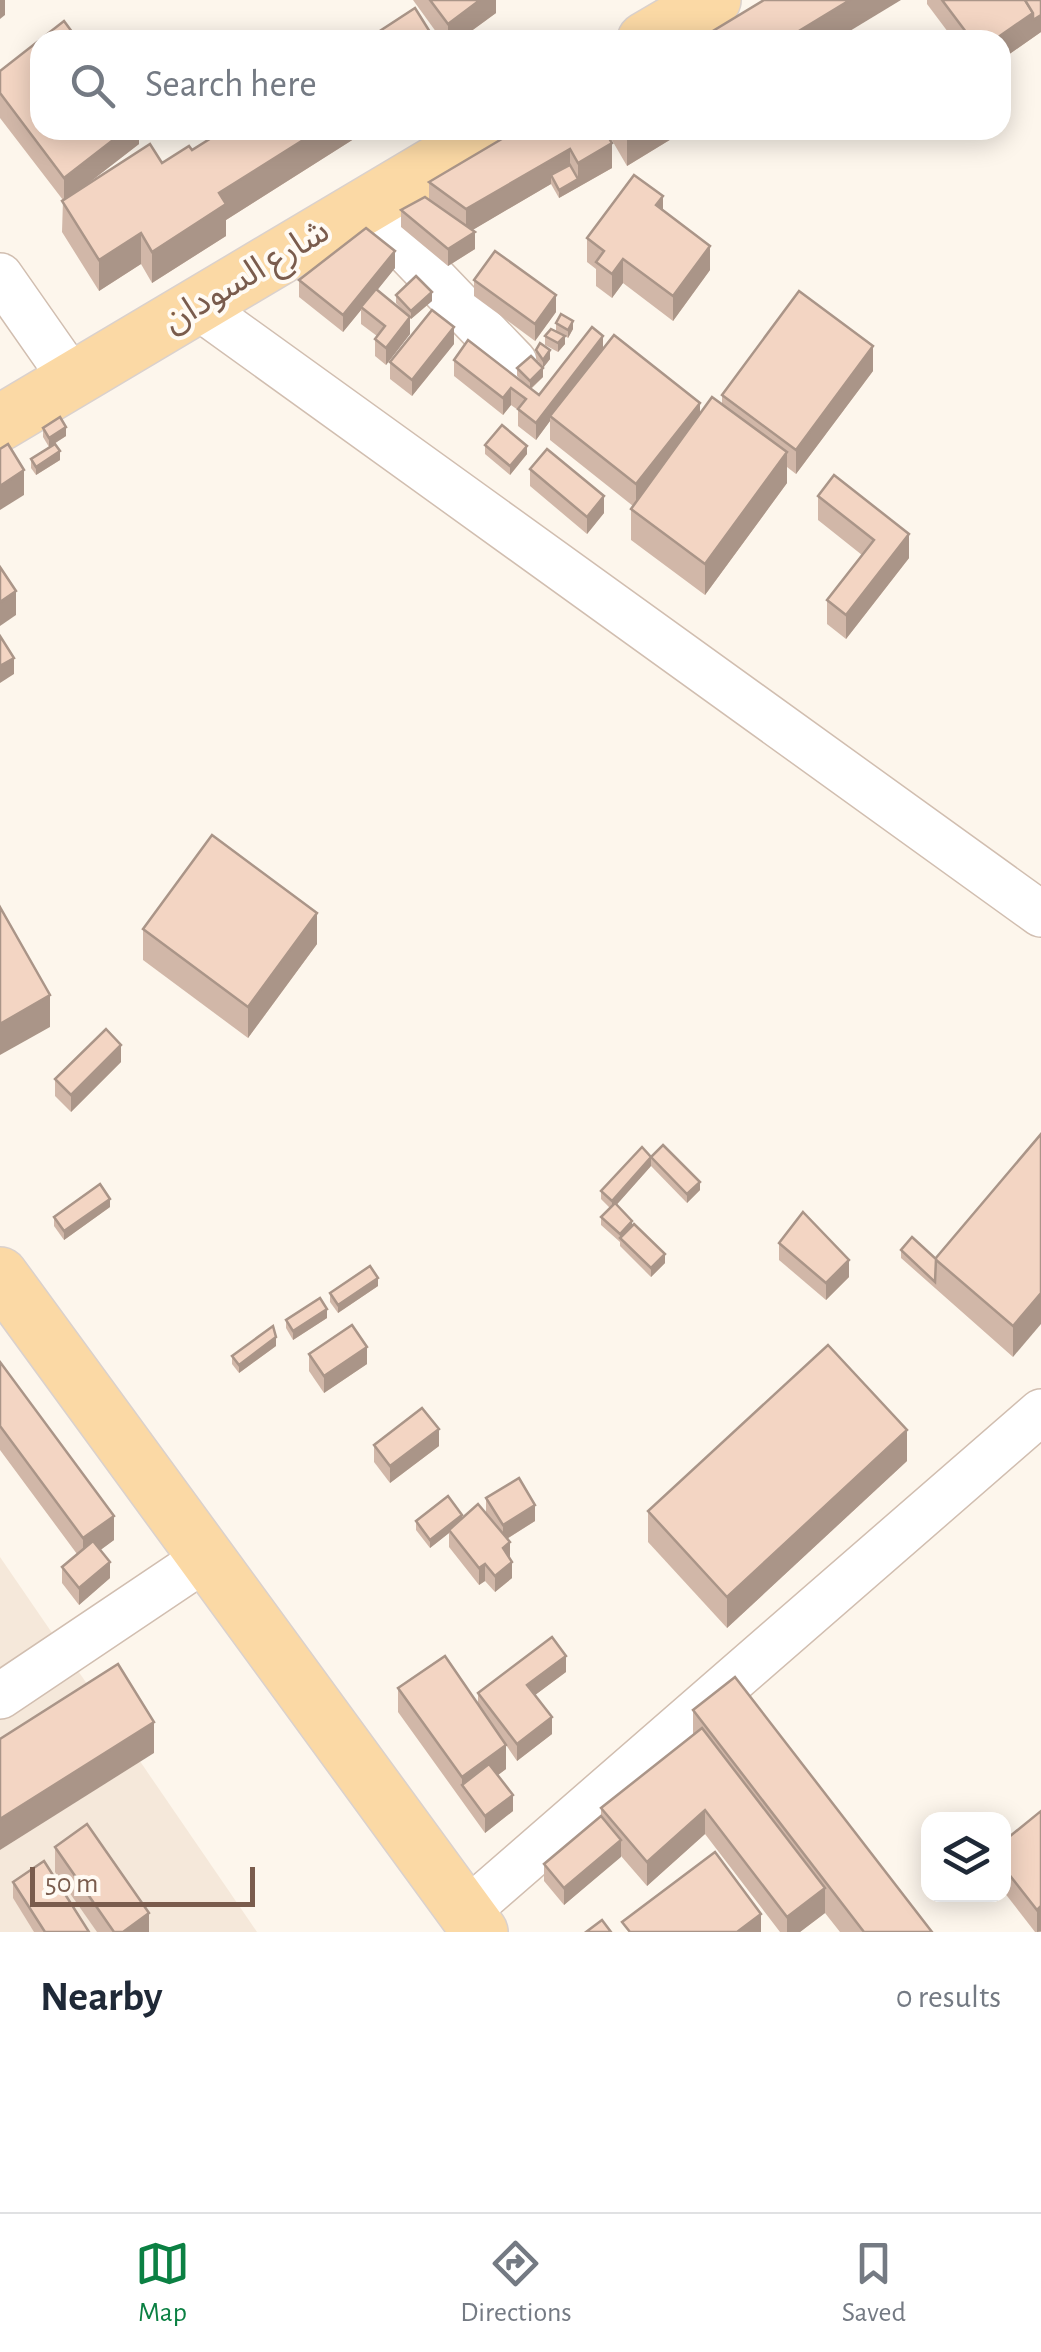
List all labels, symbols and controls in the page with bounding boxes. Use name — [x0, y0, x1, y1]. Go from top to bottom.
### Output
search box — [30, 30, 1011, 140]
icon: search — [65, 58, 120, 113]
text: Search here — [145, 66, 317, 104]
street label: شارع السودان — [157, 213, 339, 345]
map controls — [921, 1812, 1011, 1902]
button: layers — [921, 1812, 1011, 1902]
scale bar — [30, 1862, 255, 1906]
text: 50 m — [45, 1870, 99, 1898]
text: Nearby — [40, 1976, 163, 2018]
text: 0 results — [896, 1981, 1001, 2013]
tab: Map — [135, 2236, 190, 2330]
tab: Directions — [460, 2236, 572, 2330]
tab: Saved — [842, 2236, 906, 2330]

